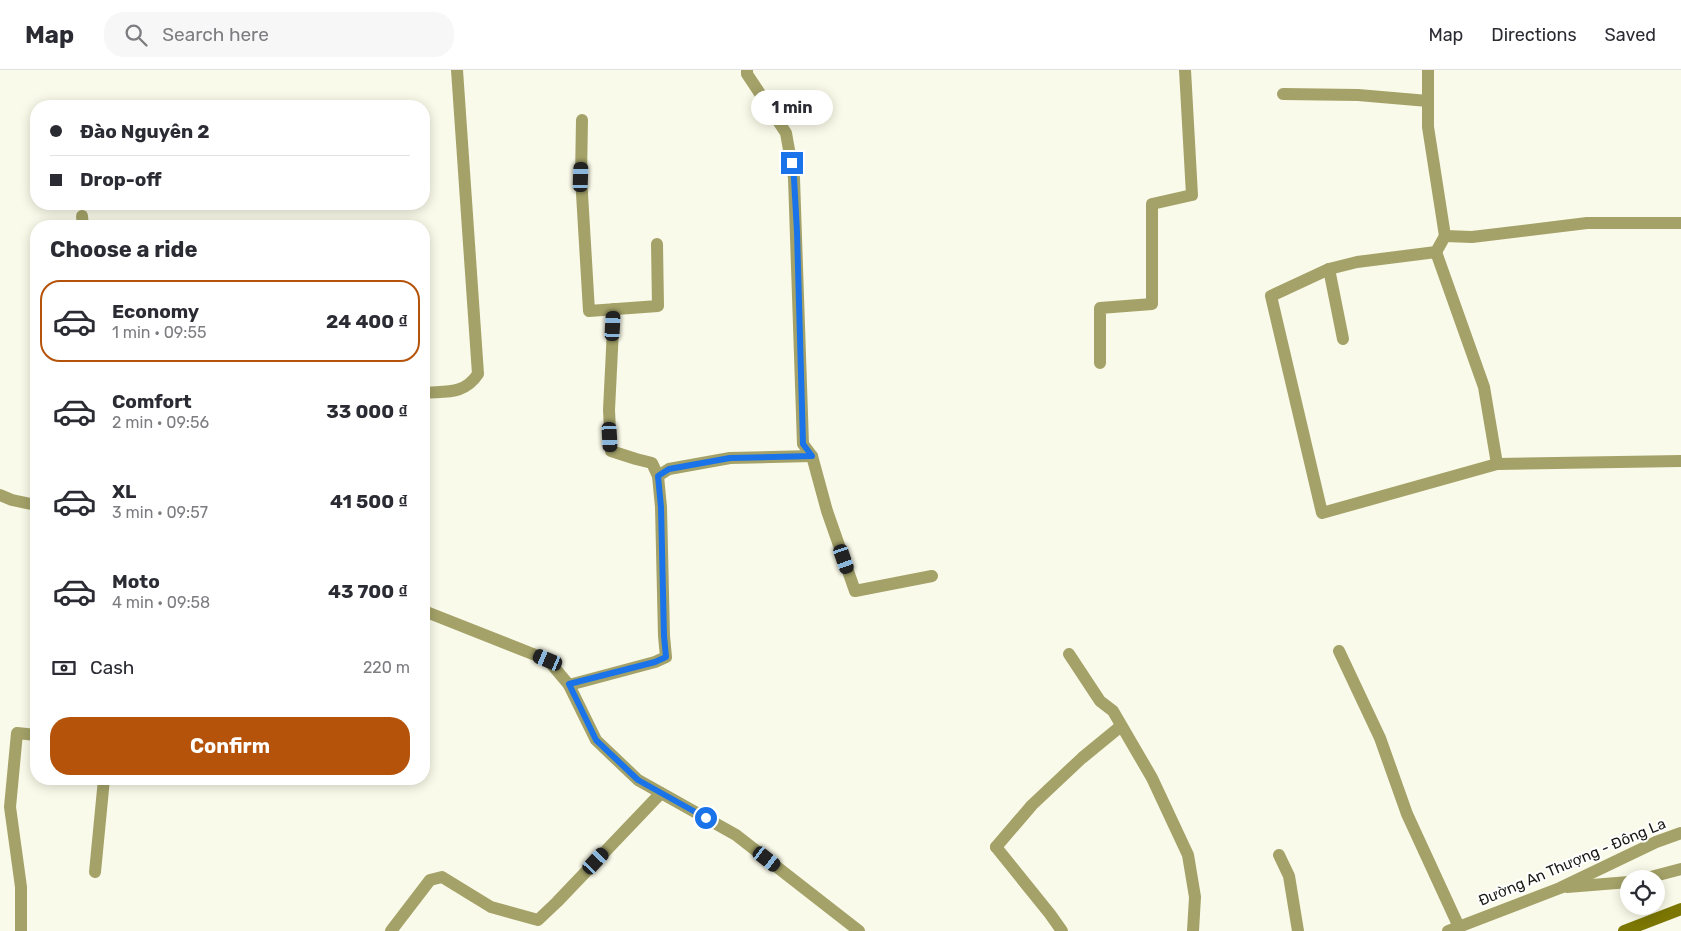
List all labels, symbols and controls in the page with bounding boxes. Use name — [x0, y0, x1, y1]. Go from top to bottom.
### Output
search box — [104, 12, 454, 57]
text: Map — [25, 21, 74, 49]
icon: search — [122, 21, 150, 49]
text: Search here — [162, 23, 269, 46]
text: Map — [1428, 24, 1463, 46]
text: Directions — [1491, 24, 1577, 46]
text: Saved — [1605, 24, 1656, 46]
callout: 1 min — [751, 91, 833, 126]
text: 1 min — [772, 98, 812, 117]
text: Đào Nguyên 2 — [80, 120, 210, 143]
route end — [781, 152, 803, 174]
car — [572, 162, 589, 192]
text: Drop-off — [80, 168, 162, 191]
text: Choose a ride — [50, 236, 197, 263]
icon: car — [52, 299, 97, 344]
text: Economy — [112, 300, 199, 323]
text: 24 400 ₫ — [326, 310, 408, 333]
car — [604, 311, 621, 341]
text: 1 min · 09:55 — [112, 323, 206, 342]
icon: car — [52, 389, 97, 434]
text: Comfort — [112, 390, 192, 413]
text: 33 000 ₫ — [326, 400, 408, 423]
text: 2 min · 09:56 — [112, 413, 209, 432]
car — [601, 422, 618, 452]
icon: car — [52, 479, 97, 524]
text: XL — [112, 480, 136, 503]
text: 41 500 ₫ — [330, 490, 408, 513]
text: 3 min · 09:57 — [112, 503, 208, 522]
car — [832, 542, 855, 576]
icon: car — [52, 569, 97, 614]
text: Moto — [112, 570, 160, 593]
text: 43 700 ₫ — [328, 580, 408, 603]
text: 4 min · 09:58 — [112, 593, 210, 612]
car — [531, 647, 564, 673]
icon: cash — [50, 654, 78, 682]
text: Cash — [90, 656, 134, 679]
text: 220 m — [363, 658, 410, 677]
button: Confirm — [50, 717, 410, 775]
route start — [695, 807, 717, 829]
street label: Đường An Thượng - Đông La — [1476, 814, 1668, 910]
car — [750, 844, 783, 874]
car — [580, 845, 611, 877]
map controls — [1620, 870, 1665, 915]
button: locate — [1620, 870, 1665, 915]

